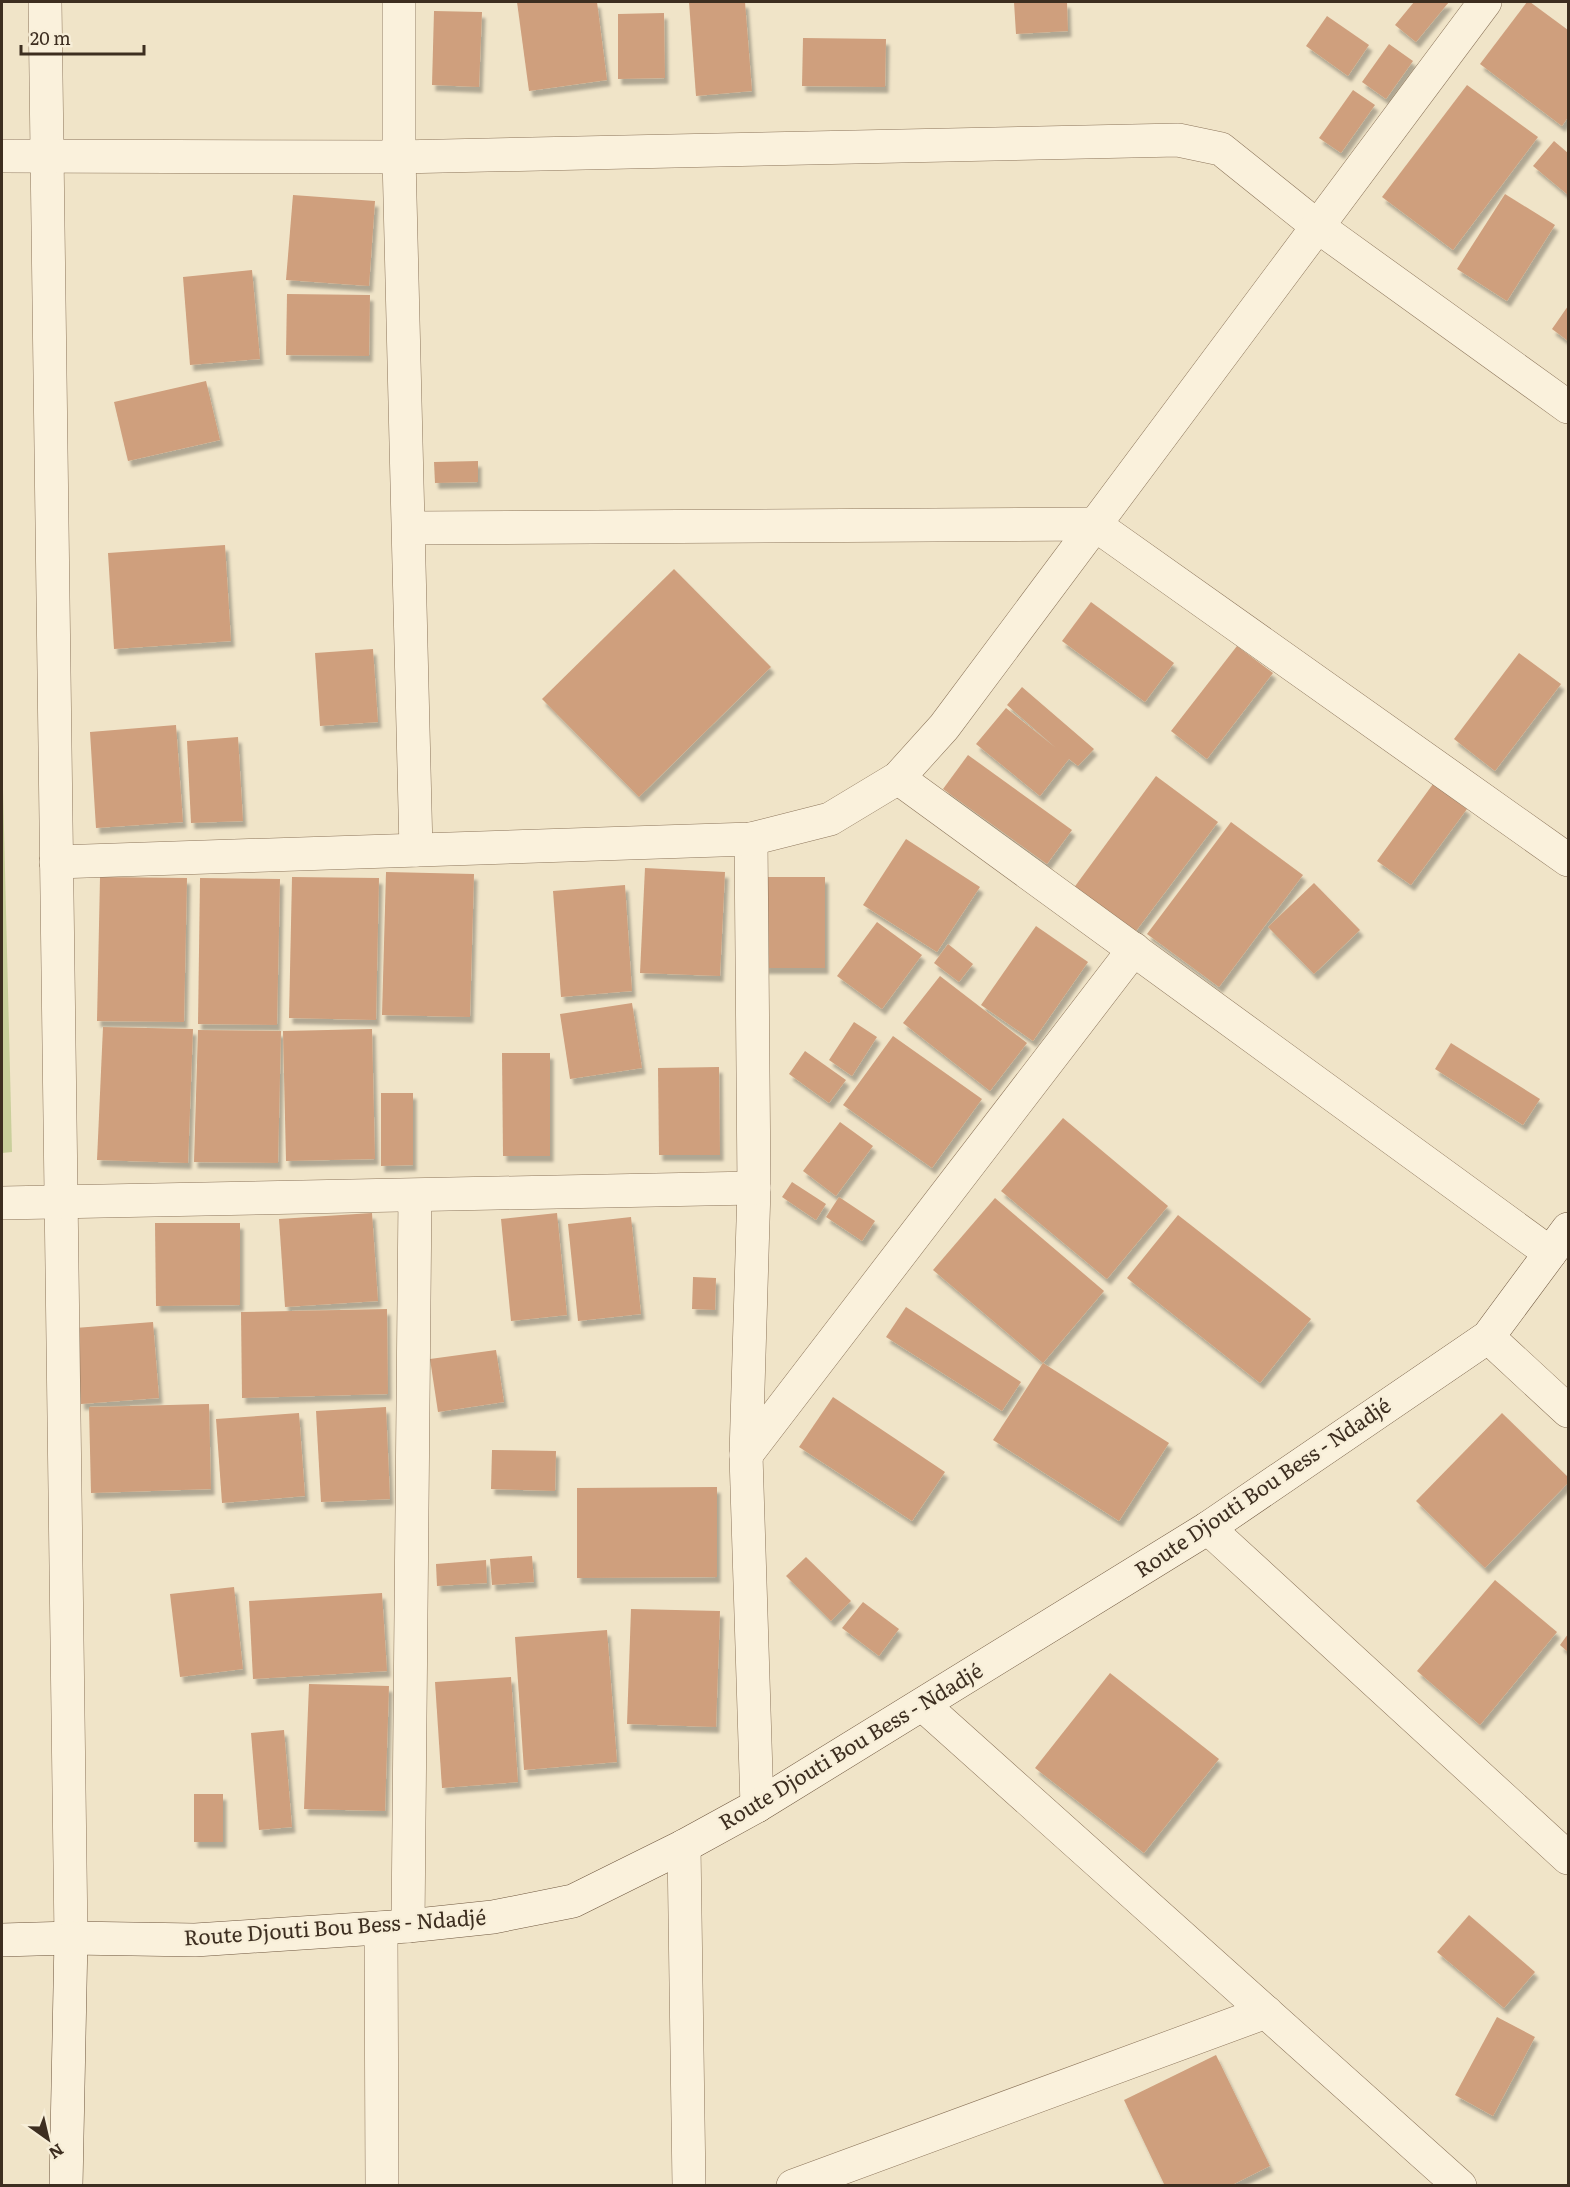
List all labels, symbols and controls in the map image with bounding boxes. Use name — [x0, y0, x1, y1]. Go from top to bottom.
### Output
scale bar — [21, 18, 144, 56]
text: 20 m — [30, 24, 71, 51]
street label: Route Djouti Bou Bess - Ndadjé — [1127, 1388, 1396, 1584]
street label: Route Djouti Bou Bess - Ndadjé — [712, 1653, 988, 1836]
street label: Route Djouti Bou Bess - Ndadjé — [183, 1899, 487, 1952]
north arrow — [18, 2109, 78, 2169]
text: N — [45, 2139, 69, 2166]

